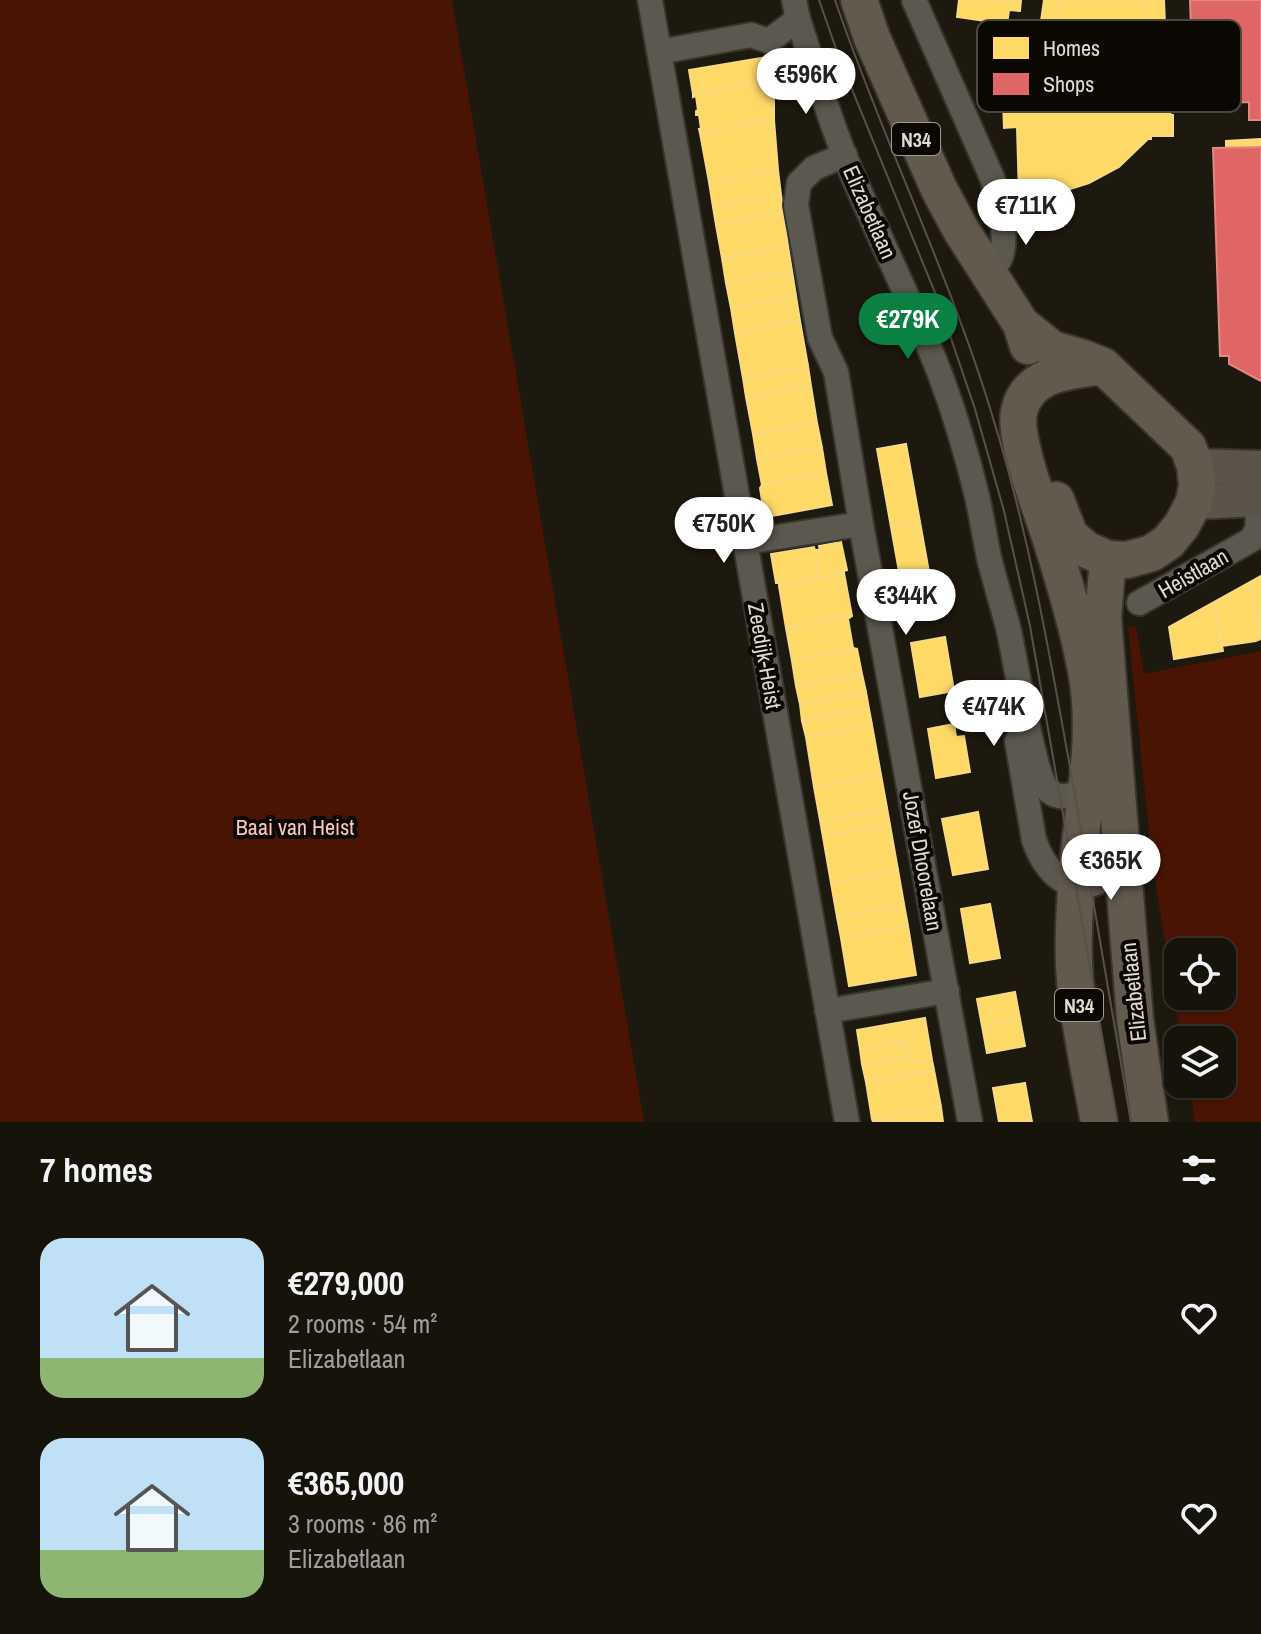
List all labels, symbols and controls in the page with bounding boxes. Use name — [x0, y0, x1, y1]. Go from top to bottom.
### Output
legend — [977, 20, 1241, 112]
text: Homes — [1043, 33, 1100, 63]
pin: €596K — [750, 48, 862, 116]
text: €596K — [775, 56, 837, 91]
text: Shops — [1043, 69, 1094, 99]
road number: N34 — [892, 123, 940, 155]
street label: Elizabetlaan — [836, 161, 904, 263]
pin: €711K — [970, 179, 1082, 247]
text: €711K — [995, 187, 1057, 222]
pin: €279K — [852, 293, 964, 361]
text: €279K — [877, 301, 939, 336]
pin: €750K — [668, 497, 780, 565]
text: €750K — [693, 505, 755, 540]
street label: Heistlaan — [1152, 541, 1234, 605]
pin: €344K — [850, 569, 962, 637]
text: €344K — [875, 577, 937, 612]
street label: Zeedijk-Heist — [741, 601, 789, 711]
pin: €474K — [938, 680, 1050, 748]
text: €474K — [963, 688, 1025, 723]
street label: Jozef Dhoorelaan — [896, 789, 950, 933]
park label: Baai van Heist — [236, 812, 354, 842]
pin: €365K — [1055, 834, 1167, 902]
text: €365K — [1080, 842, 1142, 877]
map controls — [1164, 938, 1236, 1098]
button: locate — [1164, 938, 1236, 1010]
street label: Elizabetlaan — [1113, 941, 1153, 1043]
road number: N34 — [1055, 989, 1103, 1021]
button: layers — [1164, 1026, 1236, 1098]
text: 7 homes — [40, 1147, 153, 1193]
icon: filters — [1177, 1148, 1221, 1192]
text: €279,000 — [288, 1260, 404, 1306]
icon: home — [104, 1270, 200, 1366]
icon: heart — [1177, 1296, 1221, 1340]
text: 2 rooms · 54 m² — [288, 1306, 437, 1341]
text: Elizabetlaan — [288, 1341, 405, 1376]
text: €365,000 — [288, 1460, 404, 1506]
icon: home — [104, 1470, 200, 1566]
icon: heart — [1177, 1496, 1221, 1540]
text: 3 rooms · 86 m² — [288, 1506, 437, 1541]
text: Elizabetlaan — [288, 1541, 405, 1576]

